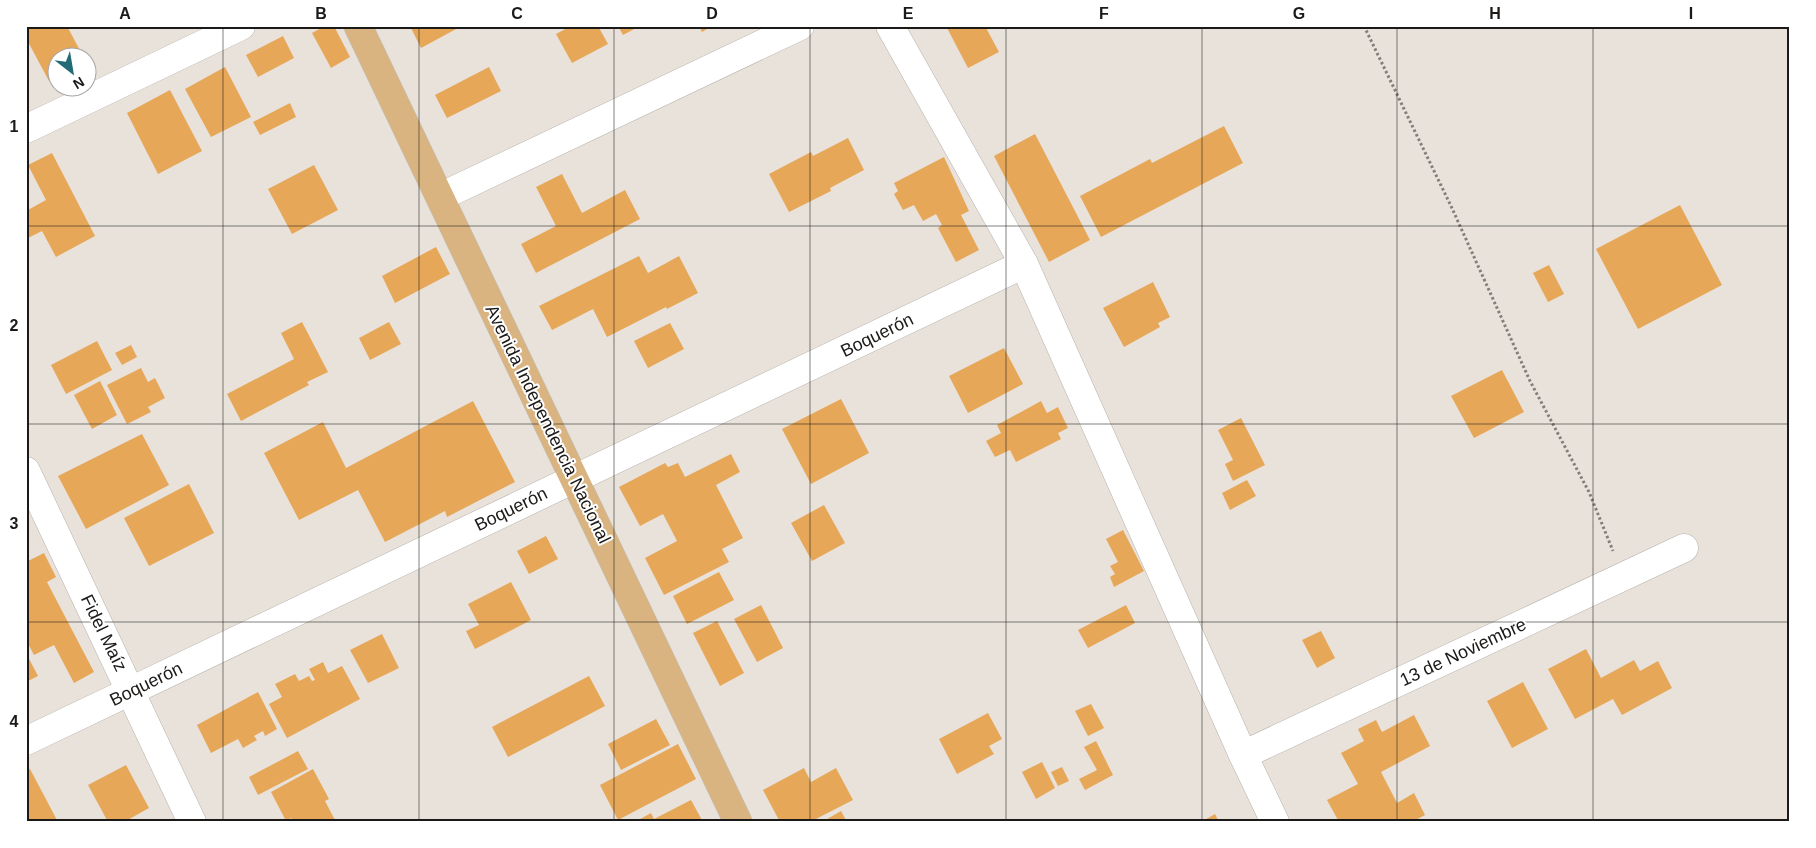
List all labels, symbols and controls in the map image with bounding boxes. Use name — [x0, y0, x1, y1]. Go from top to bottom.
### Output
text: A — [119, 5, 131, 22]
text: B — [315, 5, 327, 22]
text: C — [511, 5, 523, 22]
text: D — [706, 5, 718, 22]
text: E — [903, 5, 914, 22]
text: F — [1099, 5, 1109, 22]
text: G — [1293, 5, 1305, 22]
text: H — [1489, 5, 1501, 22]
text: I — [1689, 5, 1693, 22]
north arrow — [48, 48, 98, 98]
text: N — [70, 74, 87, 93]
text: 1 — [10, 118, 19, 135]
street label: Avenida Independencia Nacional — [481, 301, 615, 547]
street label: Boquerón — [838, 309, 916, 361]
text: 2 — [10, 317, 19, 334]
street label: Boquerón — [472, 483, 550, 535]
text: 3 — [10, 515, 19, 532]
street label: Fidel Maíz — [77, 591, 131, 675]
street label: 13 de Noviembre — [1397, 614, 1529, 690]
street label: Boquerón — [107, 658, 185, 710]
text: 4 — [10, 713, 19, 730]

